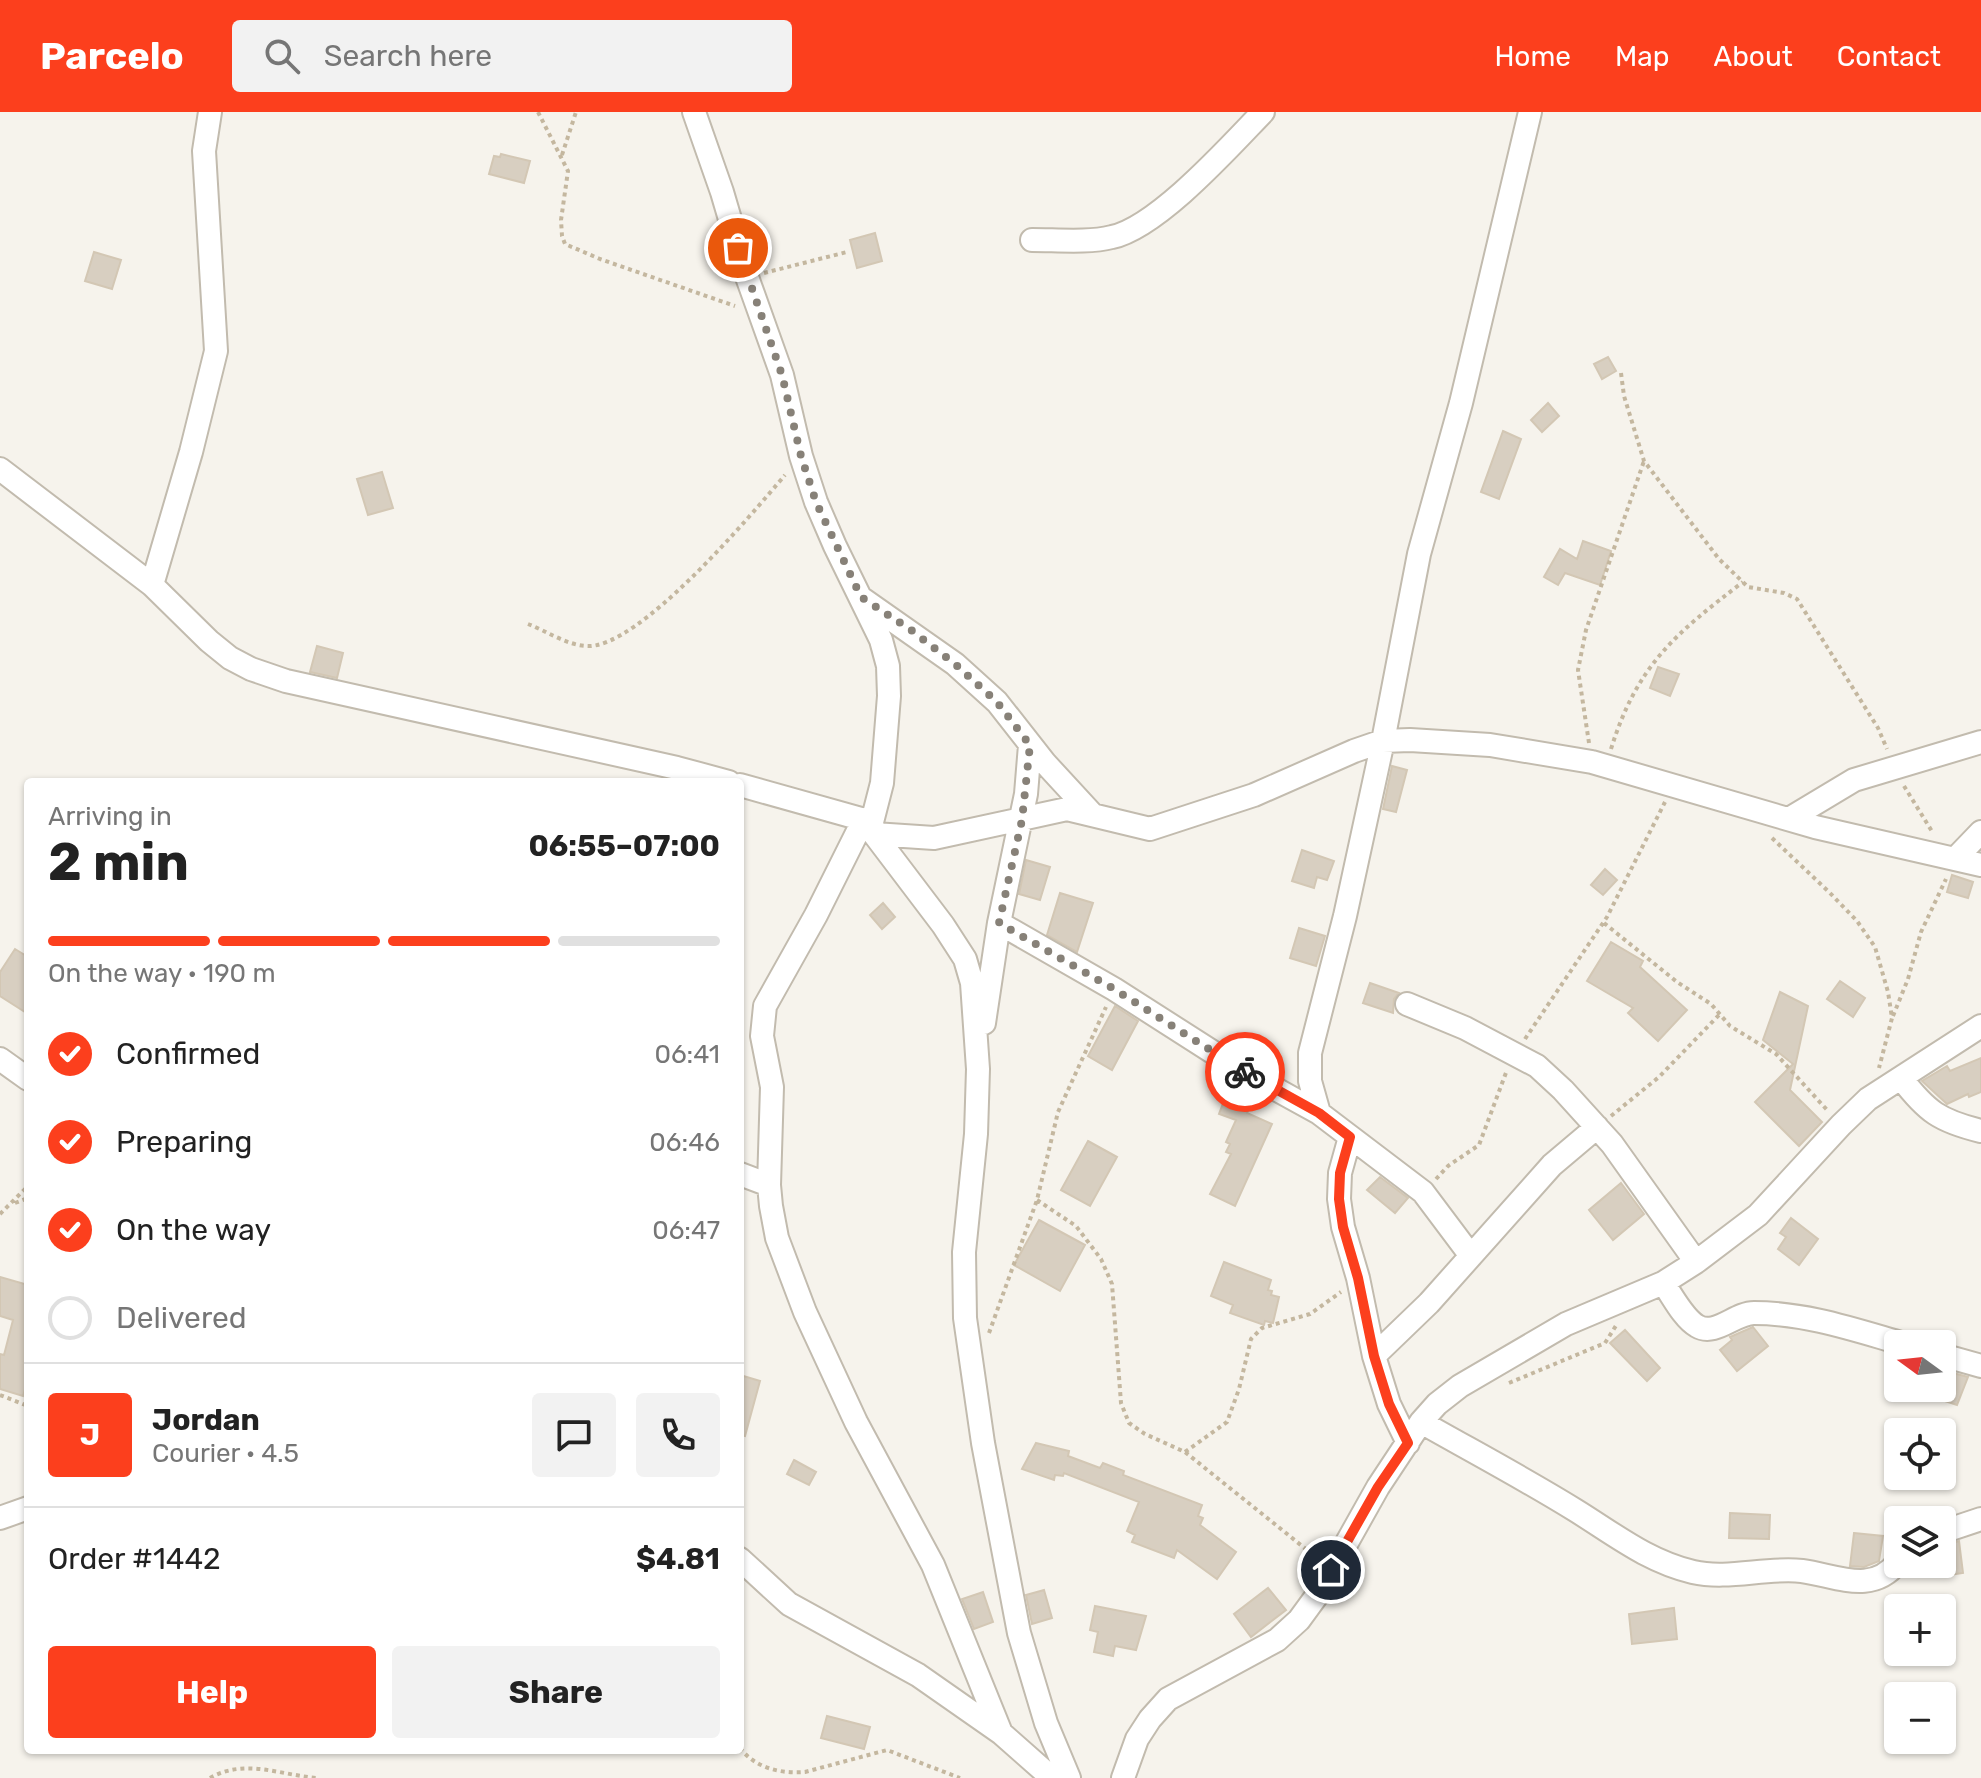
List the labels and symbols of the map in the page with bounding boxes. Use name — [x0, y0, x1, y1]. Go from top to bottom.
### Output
pin — [704, 214, 772, 282]
courier — [1205, 1032, 1285, 1112]
north arrow — [1884, 1330, 1956, 1402]
pin — [1297, 1536, 1365, 1604]

